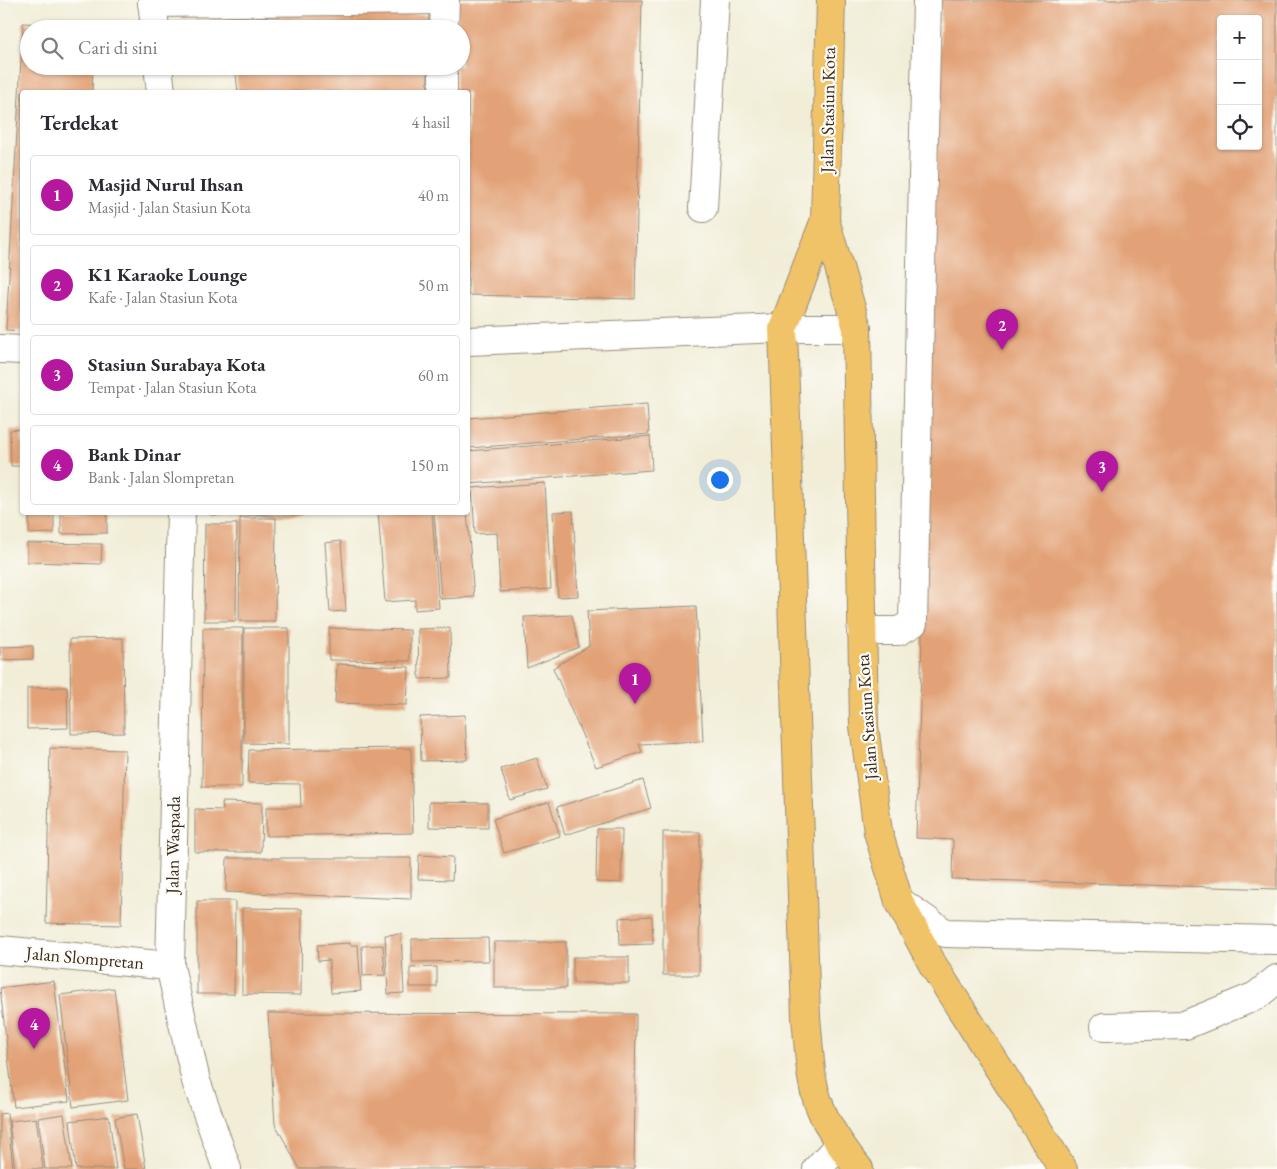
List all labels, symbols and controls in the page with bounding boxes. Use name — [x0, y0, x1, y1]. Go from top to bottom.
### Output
map controls — [1217, 15, 1262, 150]
button: + — [1217, 15, 1262, 60]
search box — [20, 20, 470, 75]
icon: search — [38, 34, 66, 62]
text: Cari di sini — [78, 35, 157, 60]
street label: Jalan Stasiun Kota — [815, 46, 840, 175]
button: − — [1217, 60, 1262, 105]
button: locate — [1217, 105, 1262, 150]
text: Terdekat — [40, 109, 118, 136]
text: 4 hasil — [412, 112, 450, 133]
text: Masjid Nurul Ihsan — [88, 172, 243, 197]
text: 1 — [53, 185, 61, 206]
text: 40 m — [418, 185, 449, 206]
text: Masjid · Jalan Stasiun Kota — [88, 197, 251, 218]
text: K1 Karaoke Lounge — [88, 262, 247, 287]
text: 2 — [53, 275, 61, 296]
text: 50 m — [418, 275, 449, 296]
text: Kafe · Jalan Stasiun Kota — [88, 287, 238, 308]
pin: 2 — [986, 309, 1018, 350]
text: Stasiun Surabaya Kota — [88, 352, 266, 377]
text: 3 — [53, 365, 61, 386]
text: 60 m — [418, 365, 449, 386]
text: Tempat · Jalan Stasiun Kota — [88, 377, 257, 398]
text: Bank Dinar — [88, 442, 181, 467]
pin: 3 — [1086, 451, 1118, 492]
text: 4 — [53, 455, 61, 476]
text: 150 m — [410, 455, 449, 476]
text: Bank · Jalan Slompretan — [88, 467, 234, 488]
your location — [707, 467, 733, 493]
street label: Jalan Stasiun Kota — [851, 653, 883, 783]
pin: 1 — [619, 663, 651, 704]
street label: Jalan Waspada — [160, 795, 185, 896]
street label: Jalan Slompretan — [23, 941, 145, 974]
pin: 4 — [18, 1008, 50, 1049]

